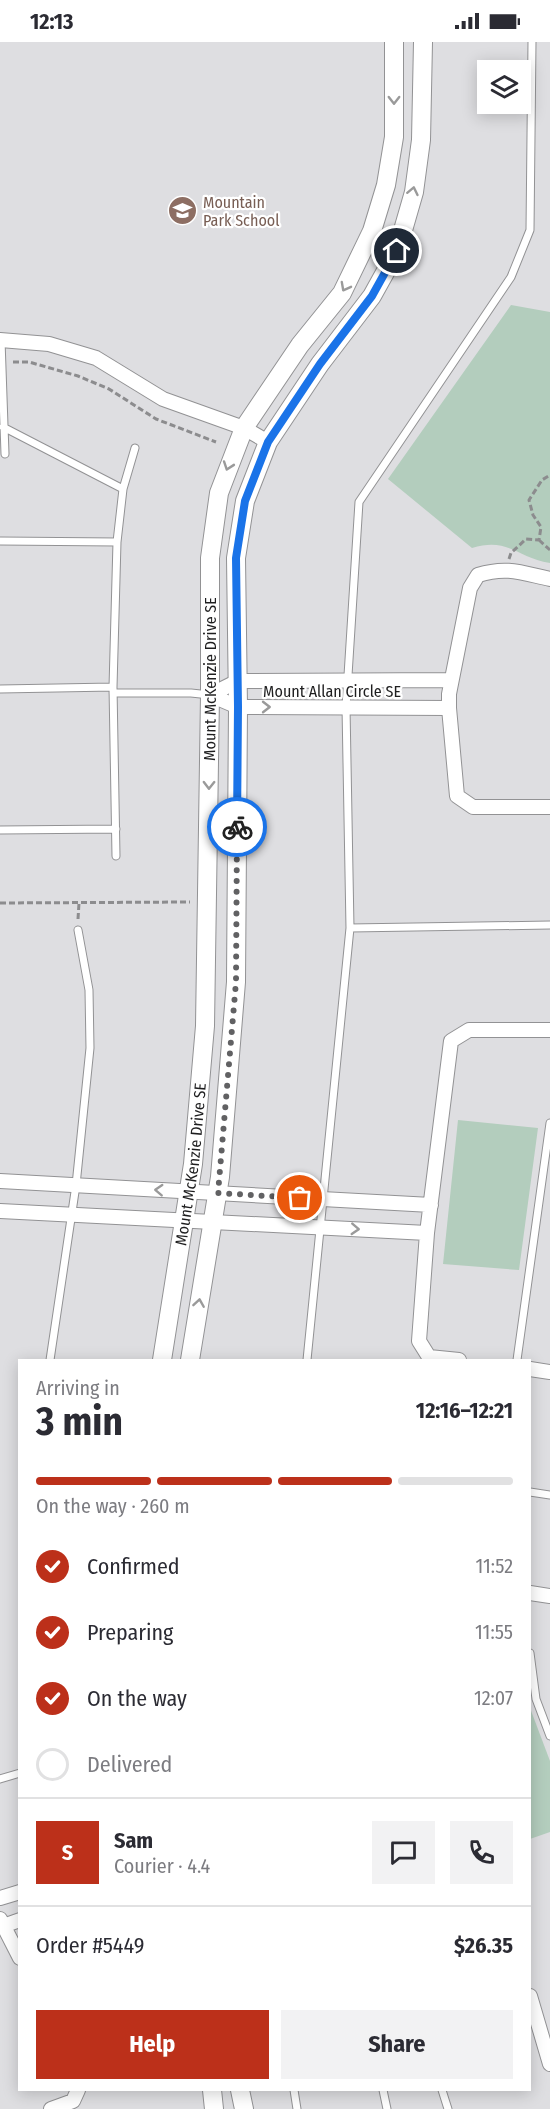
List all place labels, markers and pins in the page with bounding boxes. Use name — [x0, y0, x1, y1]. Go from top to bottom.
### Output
place label: Mountain Park School — [203, 193, 279, 230]
school or university icon: Mountain Park School — [166, 195, 198, 227]
pin — [371, 225, 422, 276]
pin — [274, 1172, 325, 1223]

